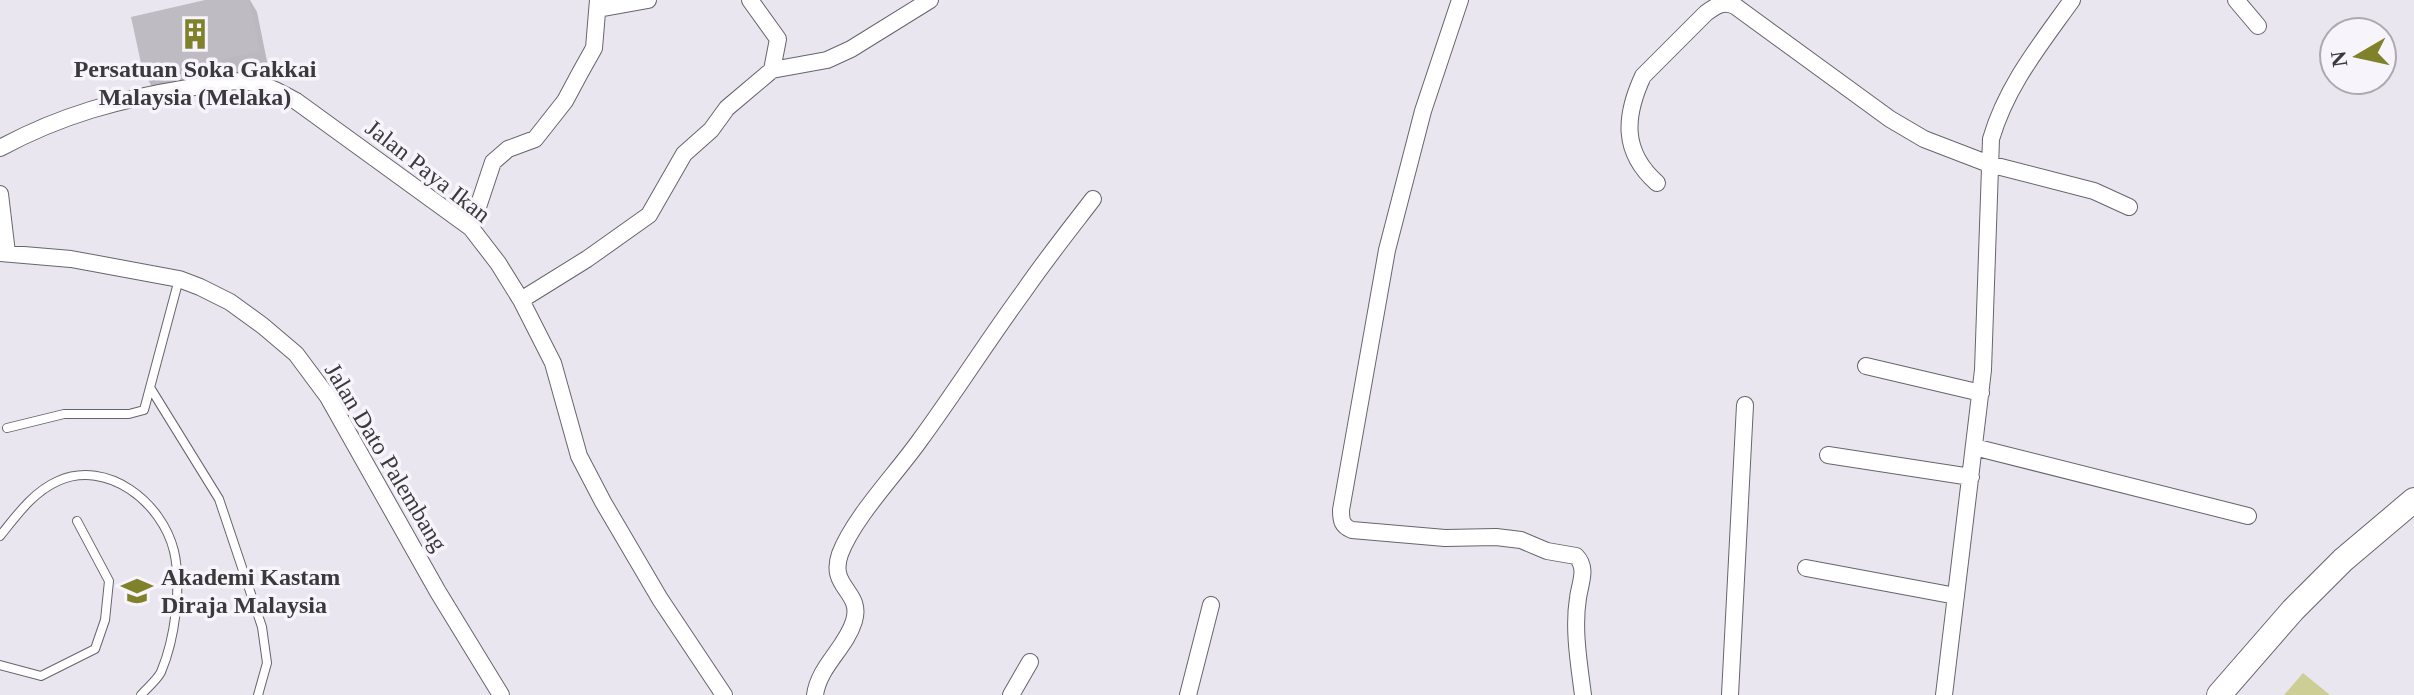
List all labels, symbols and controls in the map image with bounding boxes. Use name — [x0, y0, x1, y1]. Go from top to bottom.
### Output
north arrow — [2318, 16, 2398, 96]
building icon: Persatuan Soka Gakkai Malaysia (Melaka) — [178, 17, 212, 51]
text: N — [2325, 49, 2352, 69]
place label: Persatuan Soka Gakkai Malaysia (Melaka) — [74, 56, 317, 110]
street label: Jalan Paya Ikan — [361, 114, 495, 228]
street label: Jalan Dato Palembang — [320, 358, 452, 556]
place label: Akademi Kastam Diraja Malaysia — [161, 564, 340, 618]
school or university icon: Akademi Kastam Diraja Malaysia — [120, 574, 154, 608]

